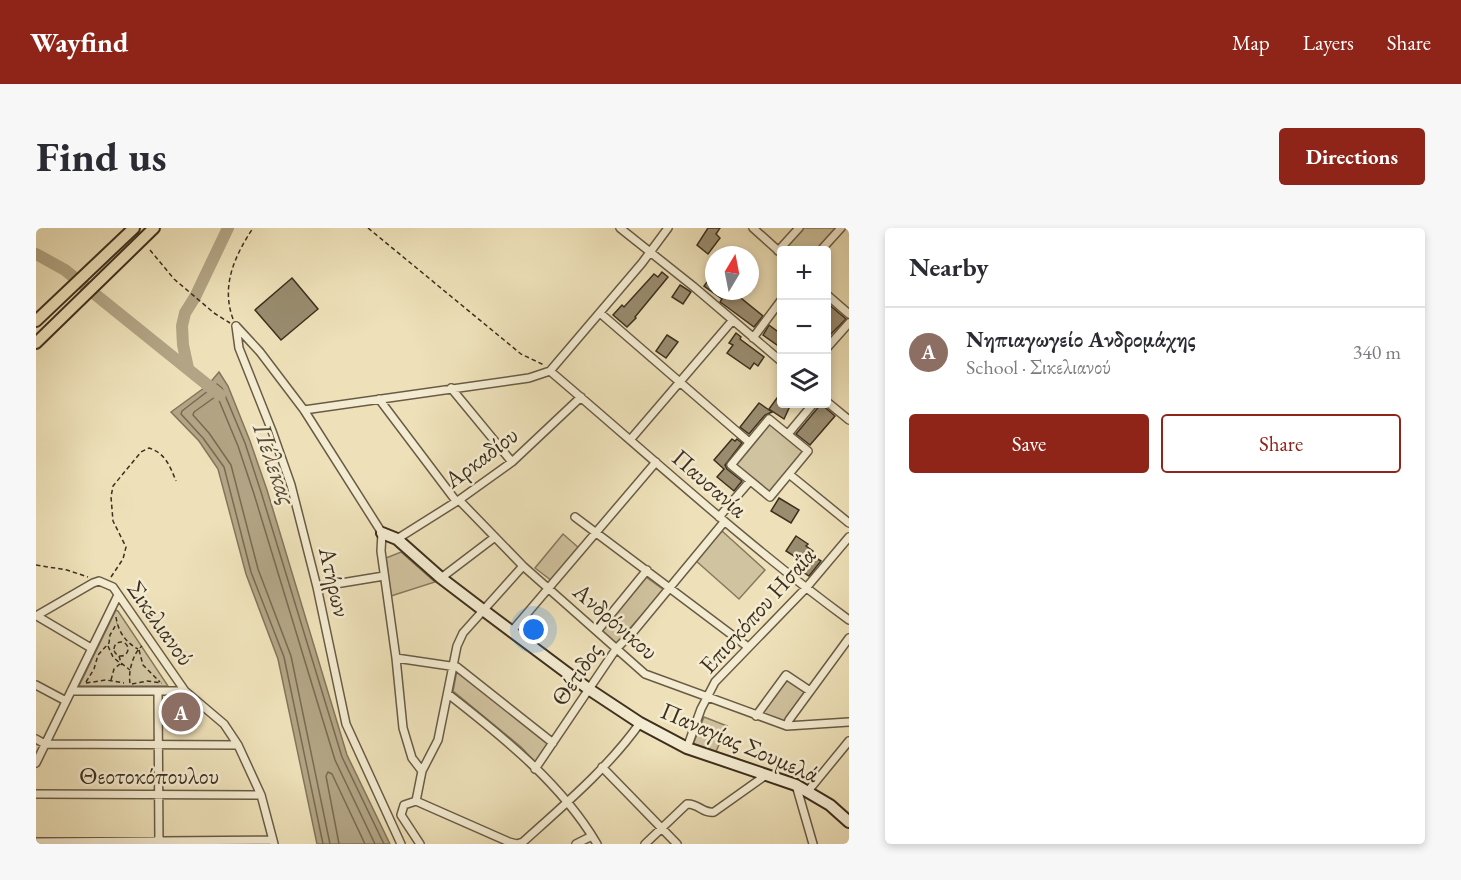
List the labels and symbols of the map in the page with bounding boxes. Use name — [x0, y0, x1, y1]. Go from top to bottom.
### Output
north arrow — [705, 246, 759, 300]
water label: Πέλεκας — [245, 417, 305, 511]
street label: Αρκαδίου — [437, 419, 524, 495]
street label: Παυσανία — [666, 442, 754, 524]
street label: Επισκόπου Ησαΐα — [692, 540, 822, 680]
street label: Ατήρων — [312, 543, 358, 620]
street label: Σικελιανού — [120, 574, 202, 672]
street label: Ανδρόνικου — [566, 575, 665, 666]
your location — [519, 615, 548, 644]
street label: Θέτιδος — [544, 636, 608, 712]
pin: A — [162, 690, 200, 734]
street label: Παναγίας Σουμελά — [656, 695, 824, 789]
street label: Θεοτοκόπουλου — [79, 760, 219, 791]

